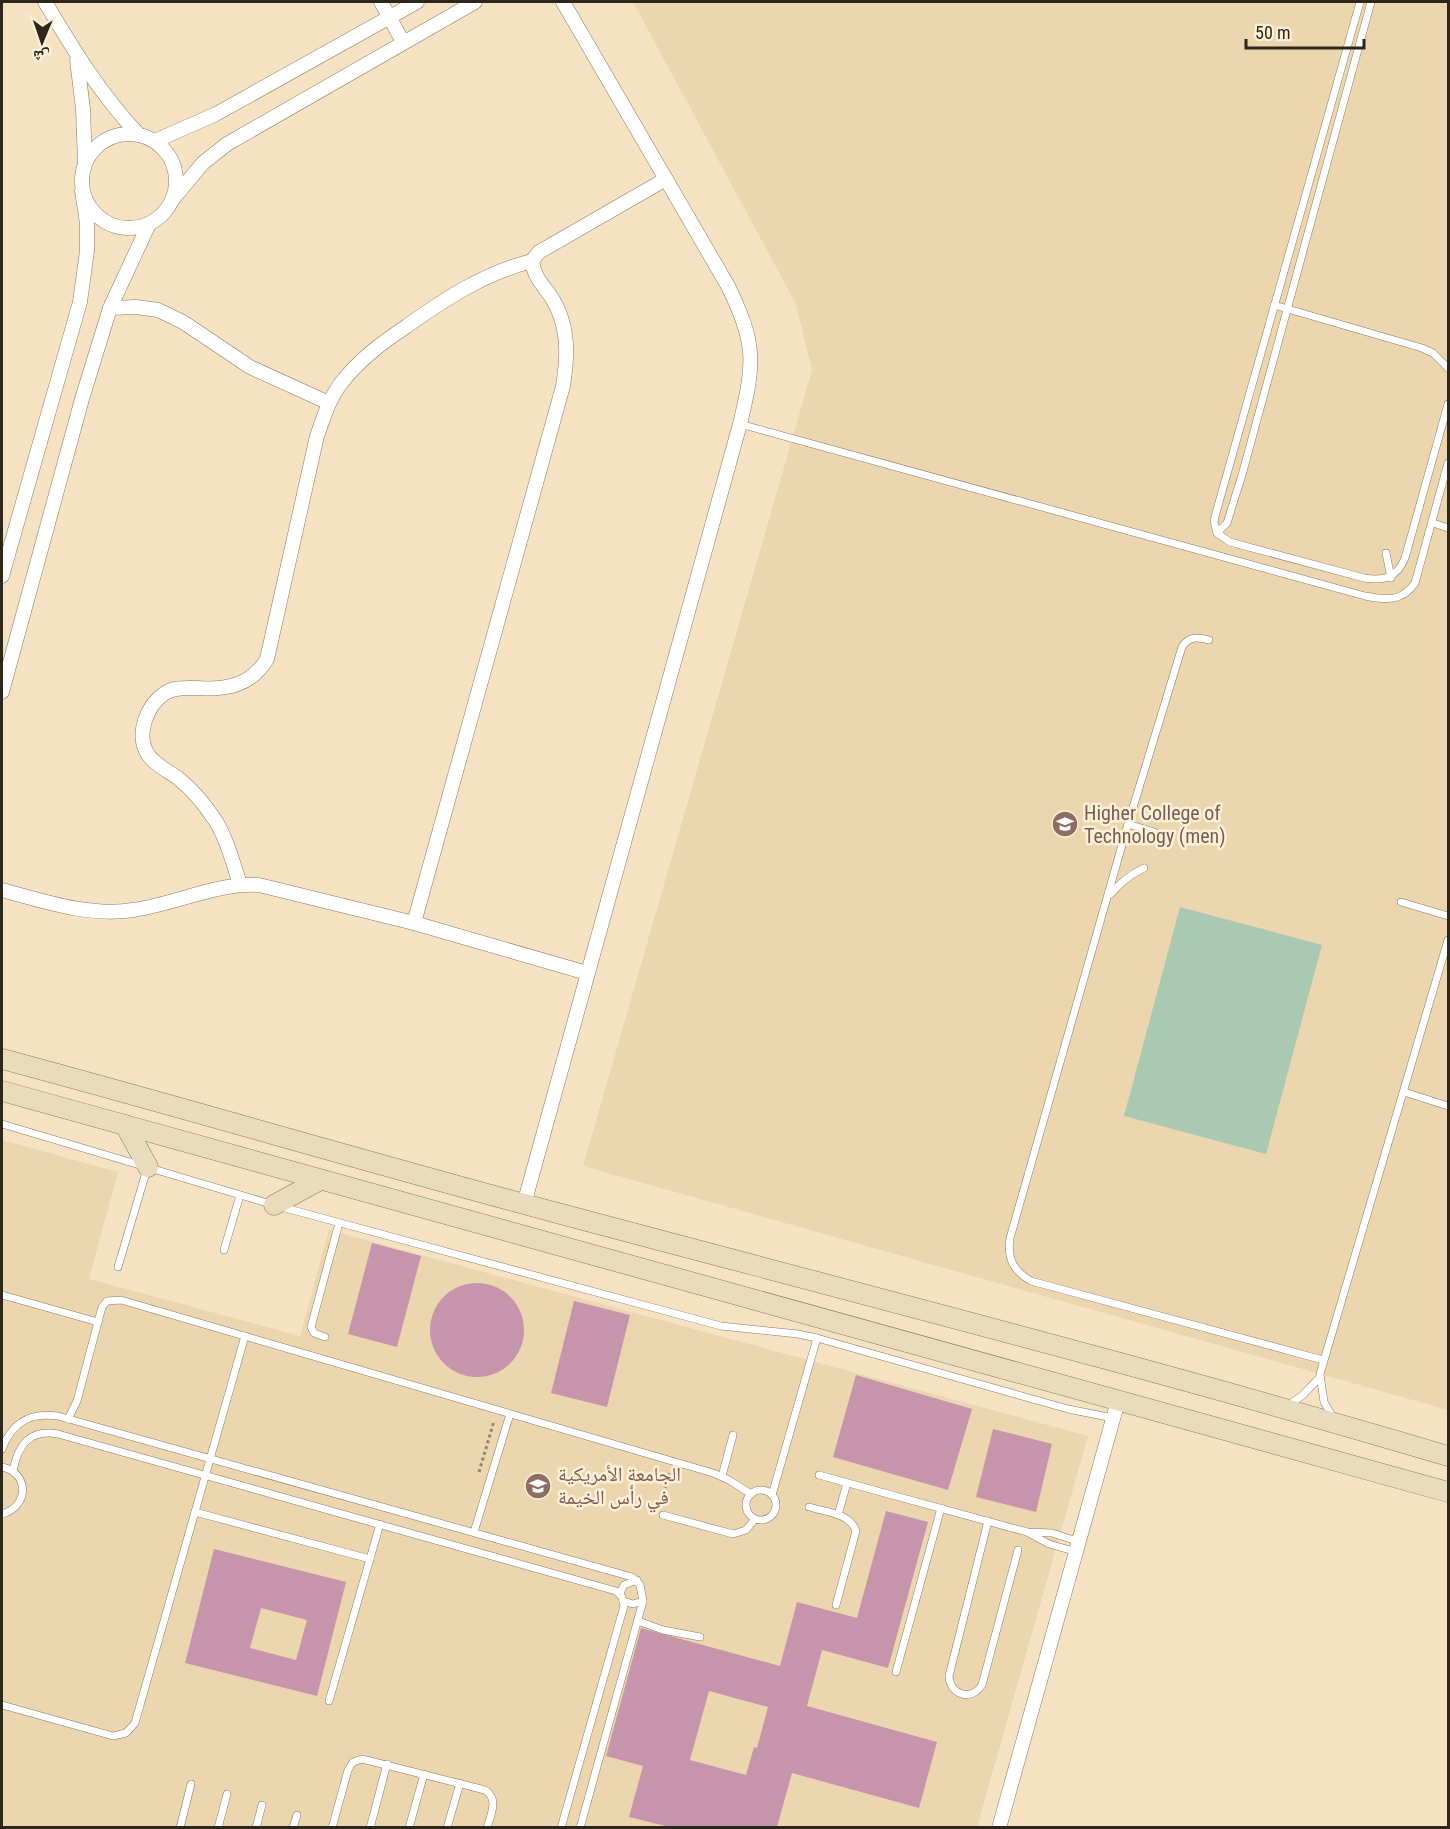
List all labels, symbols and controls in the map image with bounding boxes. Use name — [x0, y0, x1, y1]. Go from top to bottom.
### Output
north arrow — [12, 12, 72, 72]
scale bar — [1246, 12, 1364, 50]
text: 50 m — [1255, 22, 1290, 43]
text: ش — [33, 47, 50, 66]
place label: Higher College of Technology (men) — [1084, 801, 1226, 848]
school or university icon: Higher College of Technology (men) — [1050, 809, 1080, 839]
place label: الجامعة الأمريكية في رأس الخيمة — [558, 1462, 681, 1513]
school or university icon: الجامعة الأمريكية في رأس الخيمة — [523, 1471, 553, 1501]

